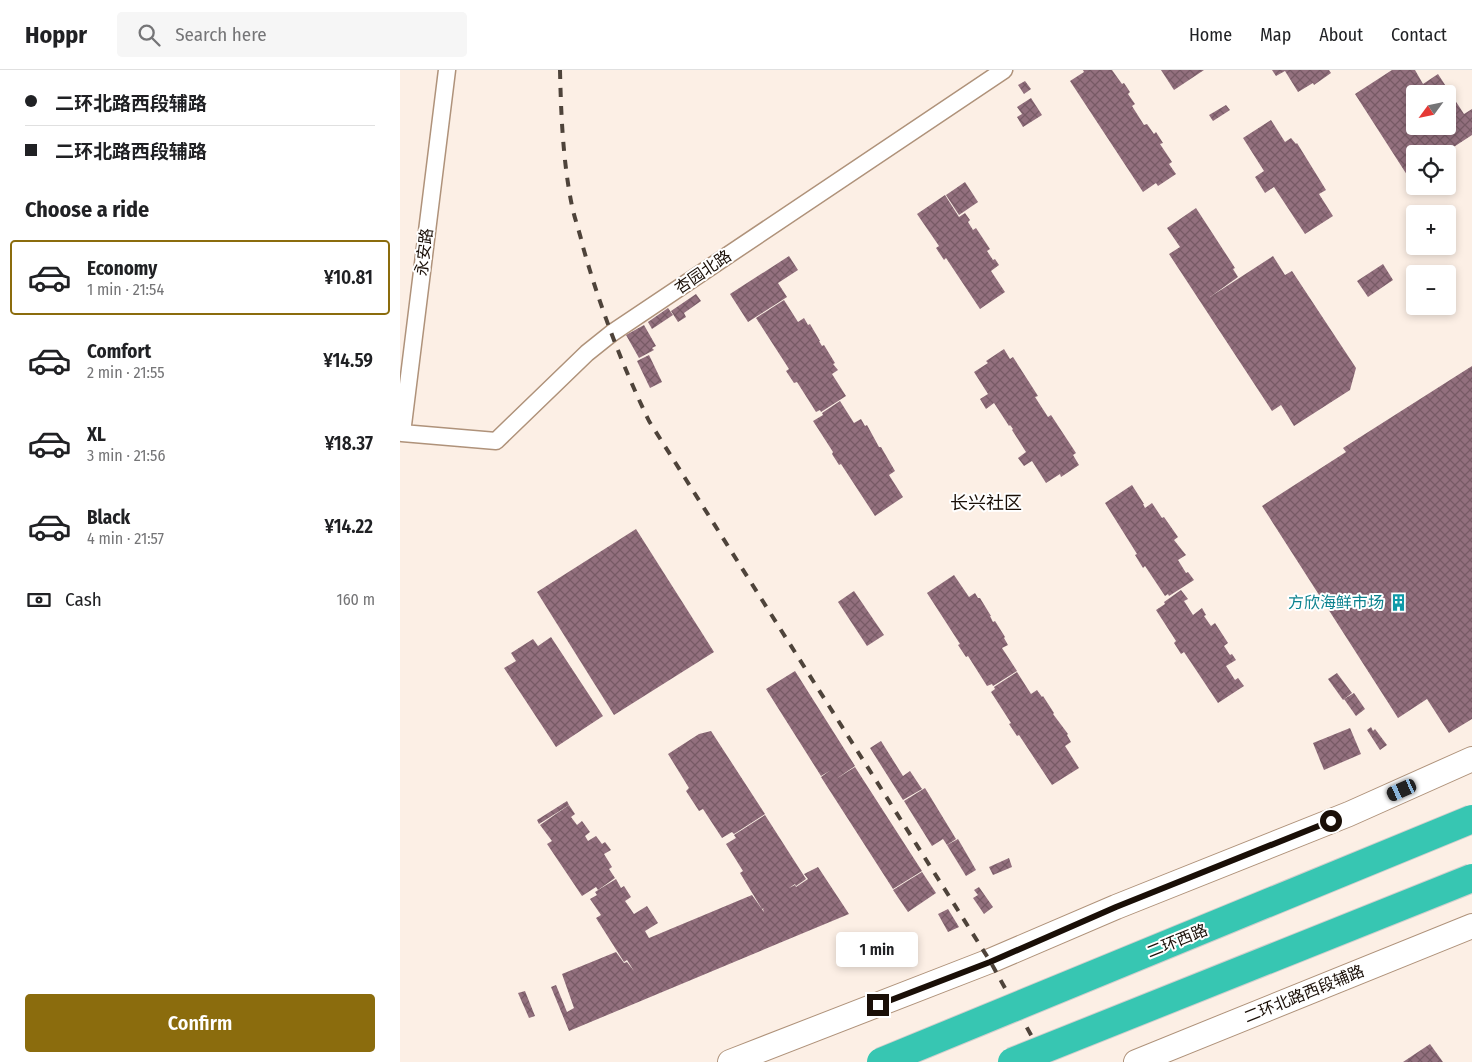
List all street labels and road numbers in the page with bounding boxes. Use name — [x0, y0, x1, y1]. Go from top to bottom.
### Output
street label: 永安路 — [412, 227, 436, 277]
street label: 杏园北路 — [671, 246, 735, 298]
street label: 二环西路 — [1144, 920, 1210, 962]
street label: 二环北路西段辅路 — [1241, 961, 1367, 1027]

